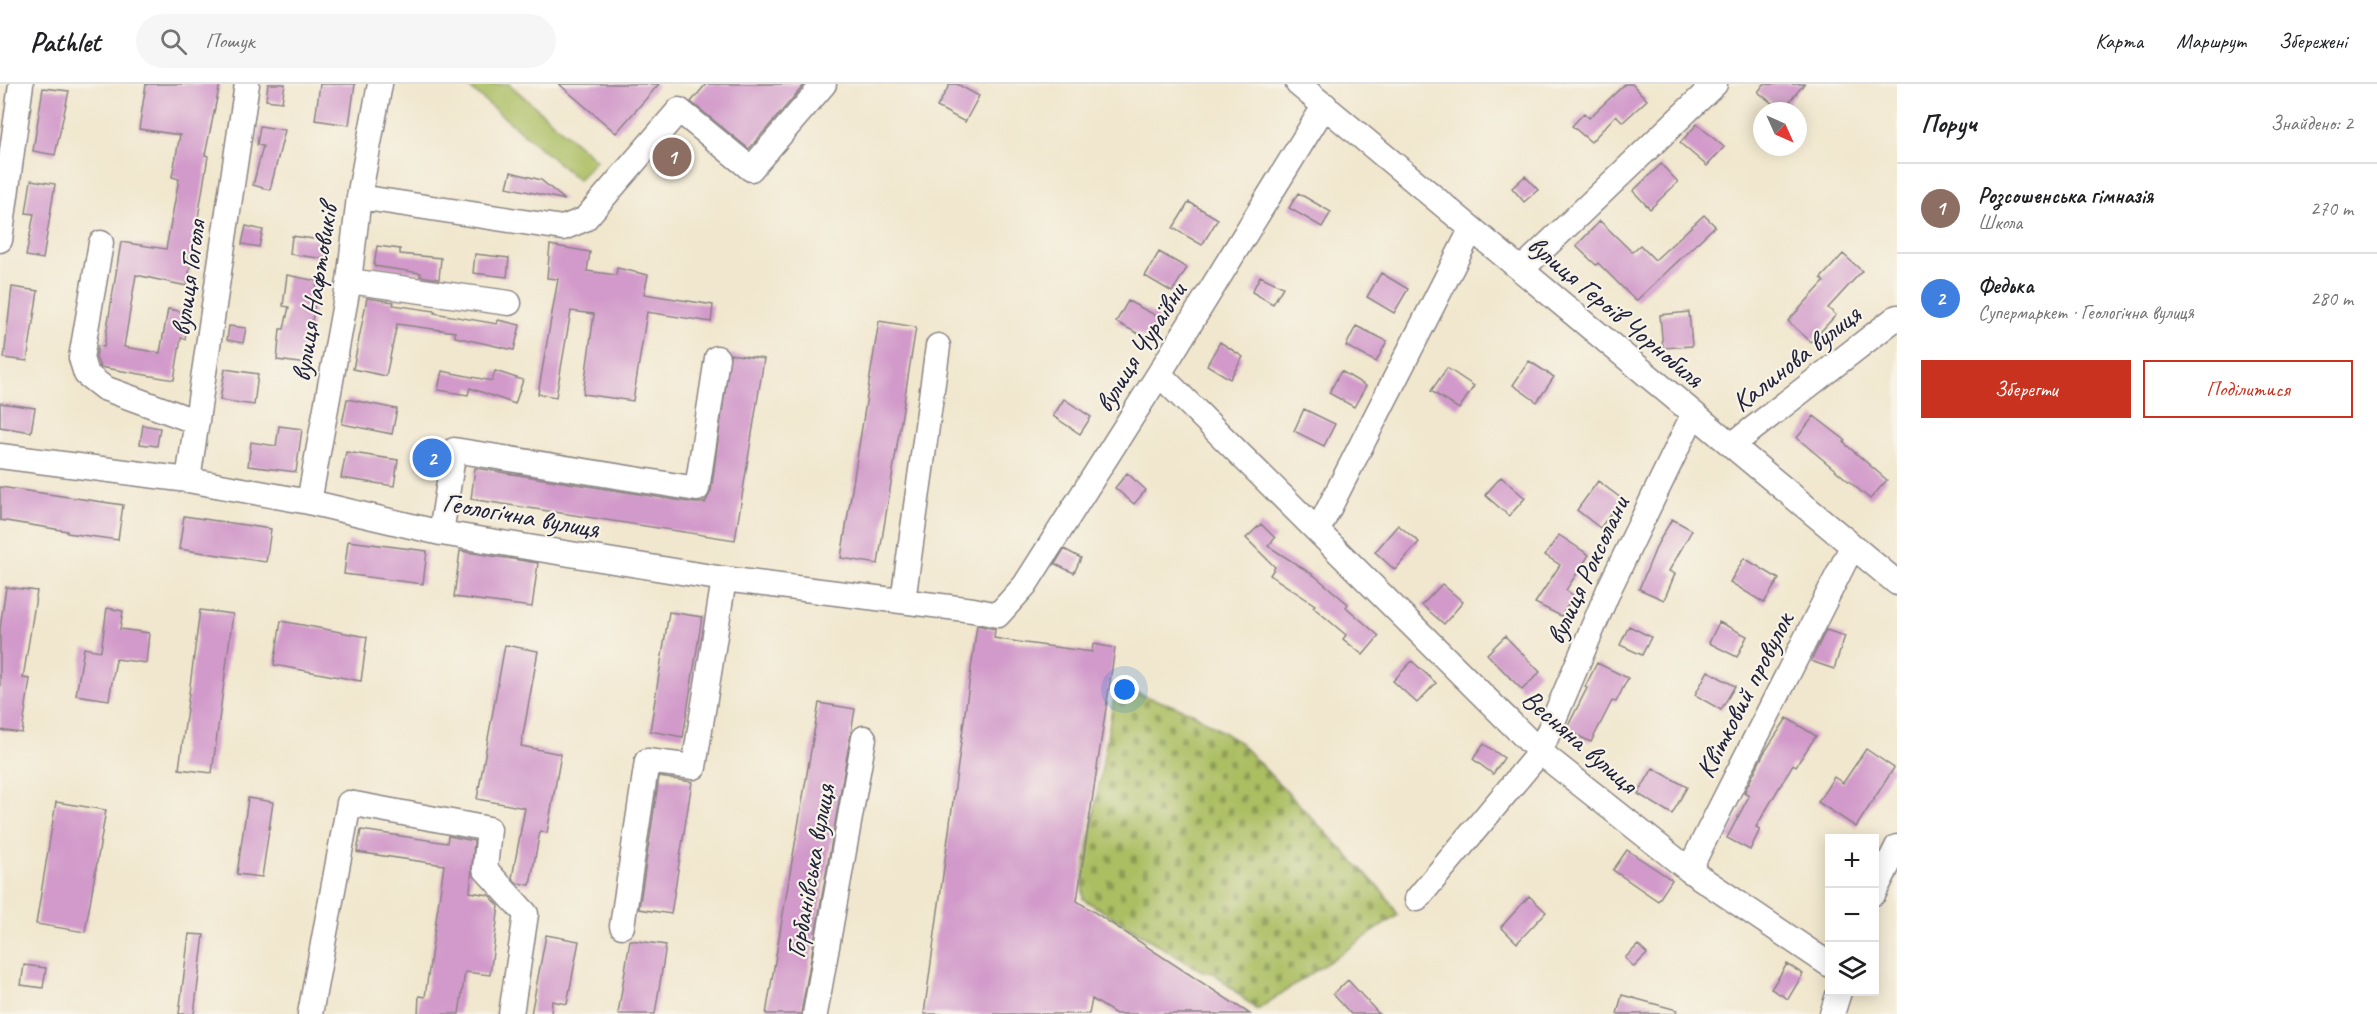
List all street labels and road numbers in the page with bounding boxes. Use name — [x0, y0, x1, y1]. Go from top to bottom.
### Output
street label: вулиця Нафтовиків — [283, 195, 346, 384]
street label: вулиця Гоголя — [163, 216, 214, 338]
street label: вулиця Героїв Чорнобиля — [1521, 227, 1712, 396]
street label: вулиця Чураївни — [1086, 274, 1195, 418]
street label: Калинова вулиця — [1724, 296, 1868, 419]
street label: Геологічна вулиця — [440, 484, 603, 546]
street label: вулиця Роксолани — [1537, 489, 1637, 650]
street label: Квітковий провулок — [1687, 604, 1802, 784]
street label: Весняна вулиця — [1515, 681, 1647, 803]
street label: Горбанівська вулиця — [777, 780, 843, 961]

